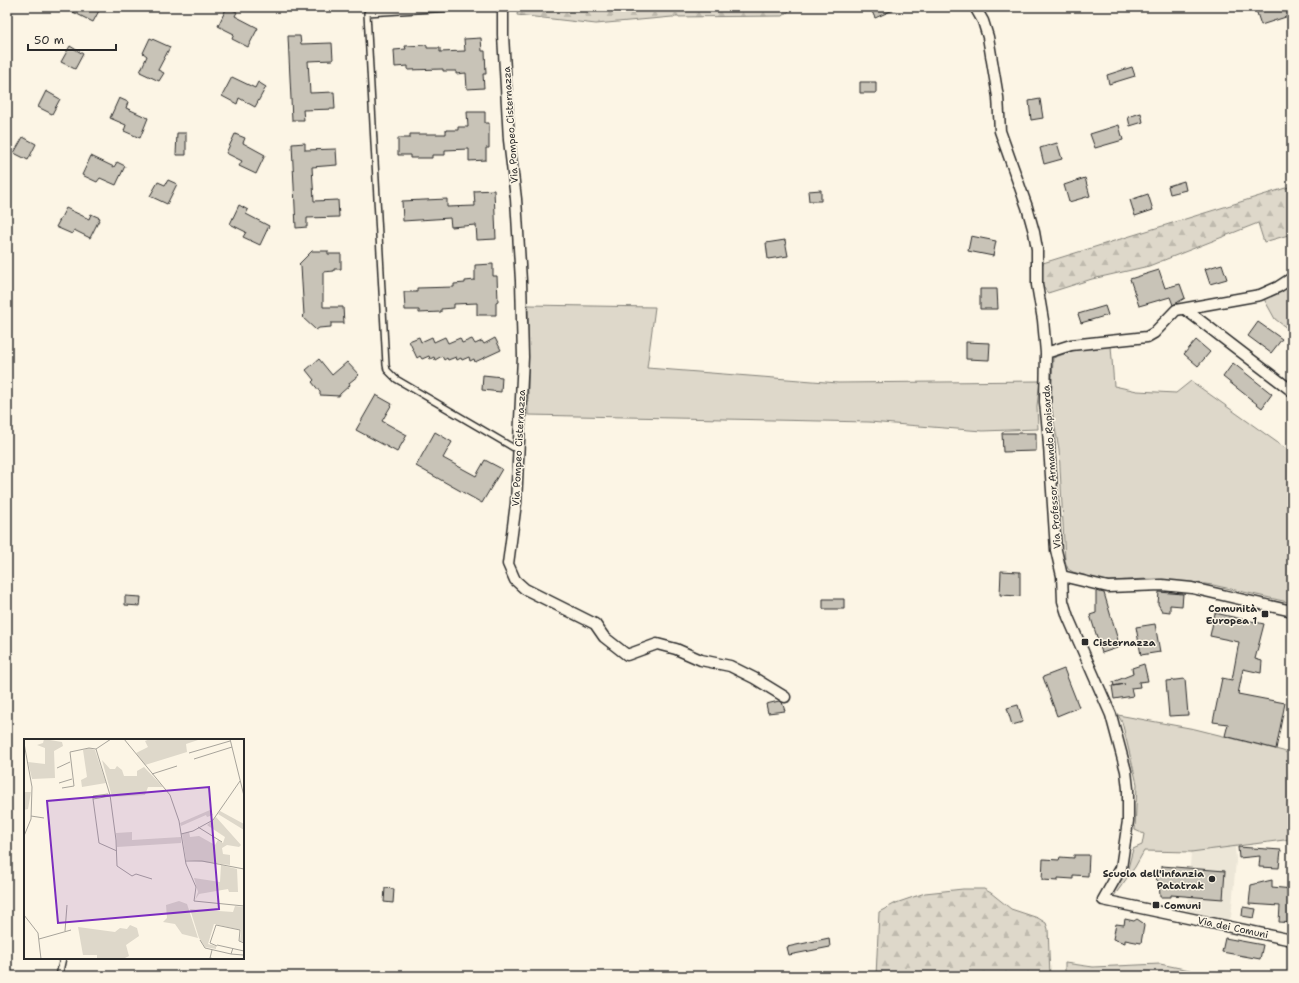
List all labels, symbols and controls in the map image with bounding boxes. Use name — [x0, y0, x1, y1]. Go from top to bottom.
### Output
scale bar — [28, 26, 116, 52]
text: 50 m — [34, 32, 64, 48]
street label: Via Pompeo Cisternazza — [500, 65, 521, 184]
street label: Via Professor Armando Rapisarda — [1039, 384, 1064, 549]
street label: Via Pompeo Cisternazza — [509, 388, 528, 507]
place label: Comunità Europea 1 — [1206, 602, 1257, 627]
marker: Comunità Europea 1 — [1260, 609, 1270, 619]
place label: Cisternazza — [1093, 636, 1156, 649]
marker: Cisternazza — [1080, 637, 1090, 647]
inset map — [24, 739, 244, 959]
place label: Scuola dell'infanzia Patatrak — [1103, 867, 1204, 892]
marker: Scuola dell'infanzia Patatrak — [1207, 874, 1217, 884]
place label: Comuni — [1164, 899, 1201, 912]
marker: Comuni — [1151, 900, 1161, 910]
street label: Via dei Comuni — [1196, 914, 1270, 941]

